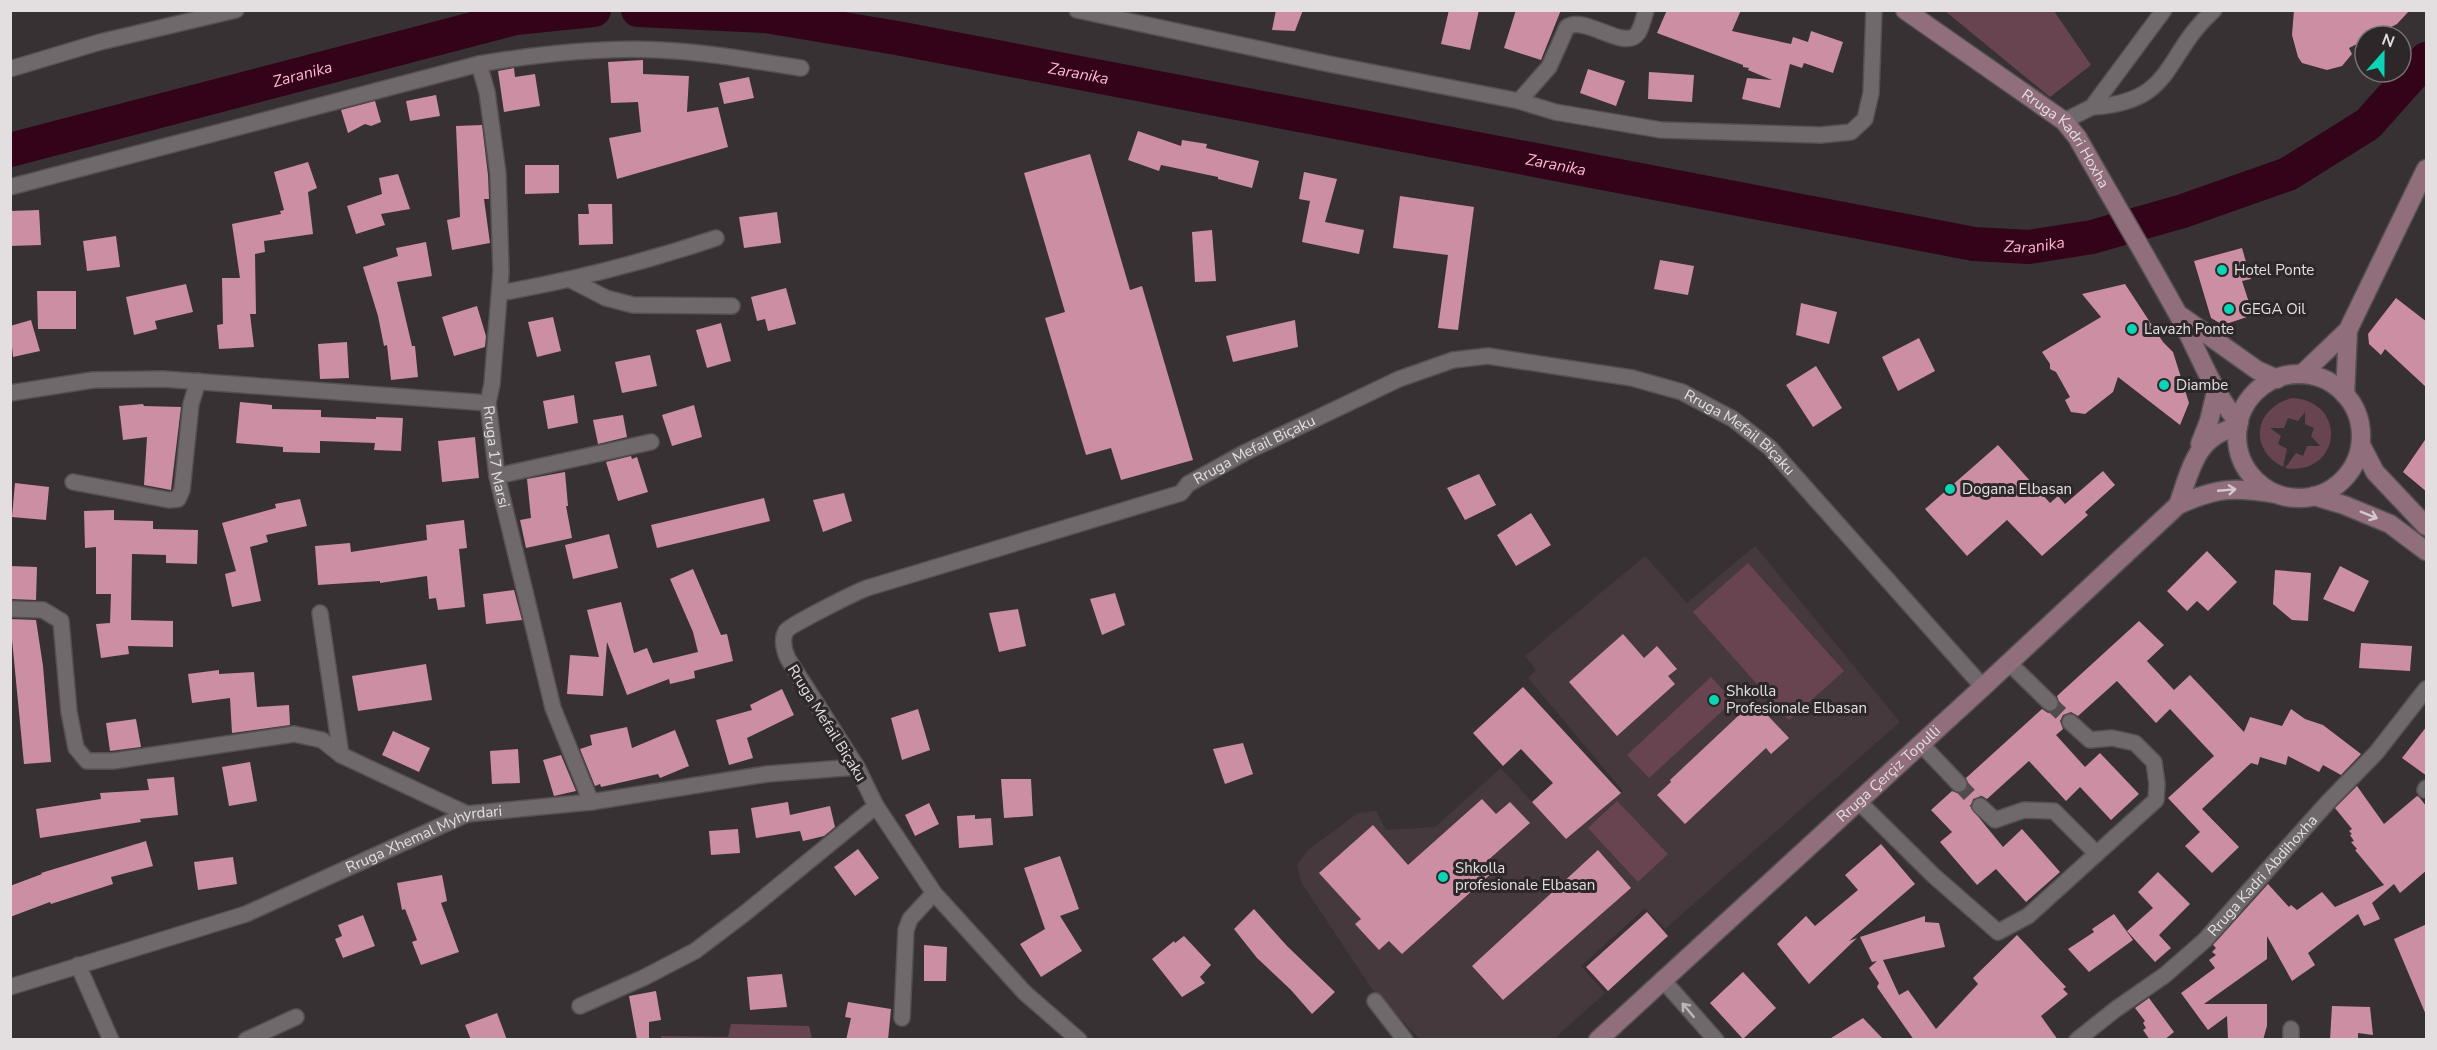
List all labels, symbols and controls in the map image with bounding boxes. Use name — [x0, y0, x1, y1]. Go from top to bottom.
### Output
north arrow — [2353, 24, 2413, 84]
text: N — [2378, 29, 2398, 53]
water label: Zaranika — [270, 56, 335, 93]
water label: Zaranika — [1046, 57, 1111, 90]
street label: Rruga Kadri Hoxha — [2018, 84, 2114, 192]
water label: Zaranika — [1524, 149, 1588, 182]
water label: Zaranika — [2003, 231, 2066, 259]
place label: Hotel Ponte — [2234, 260, 2314, 280]
marker: Hotel Ponte — [2215, 263, 2229, 277]
place label: GEGA Oil — [2241, 299, 2306, 319]
marker: GEGA Oil — [2222, 302, 2236, 316]
place label: Lavazh Ponte — [2144, 319, 2234, 339]
marker: Lavazh Ponte — [2125, 322, 2139, 336]
place label: Diambe — [2176, 375, 2228, 395]
marker: Diambe — [2157, 378, 2171, 392]
street label: Rruga Mefail Biçaku — [1681, 385, 1800, 479]
street label: Rruga 17 Marsi — [478, 405, 514, 510]
street label: Rruga Mefail Biçaku — [1190, 410, 1319, 489]
place label: Dogana Elbasan — [1962, 479, 2072, 499]
marker: Dogana Elbasan — [1943, 482, 1957, 496]
one-way arrow — [2216, 484, 2236, 495]
one-way arrow — [2359, 510, 2378, 521]
street label: Rruga Mefail Biçaku — [783, 661, 871, 785]
place label: Shkolla Profesionale Elbasan — [1726, 681, 1867, 718]
marker: Shkolla Profesionale Elbasan — [1707, 693, 1721, 707]
street label: Rruga Çerçiz Topulli — [1832, 721, 1945, 826]
street label: Rruga Xhemal Myhyrdari — [342, 801, 503, 878]
street label: Rruga Kadri Abdihoxha — [2203, 811, 2322, 940]
place label: Shkolla profesionale Elbasan — [1455, 858, 1595, 895]
marker: Shkolla profesionale Elbasan — [1436, 870, 1450, 884]
one-way arrow — [1681, 1003, 1695, 1018]

